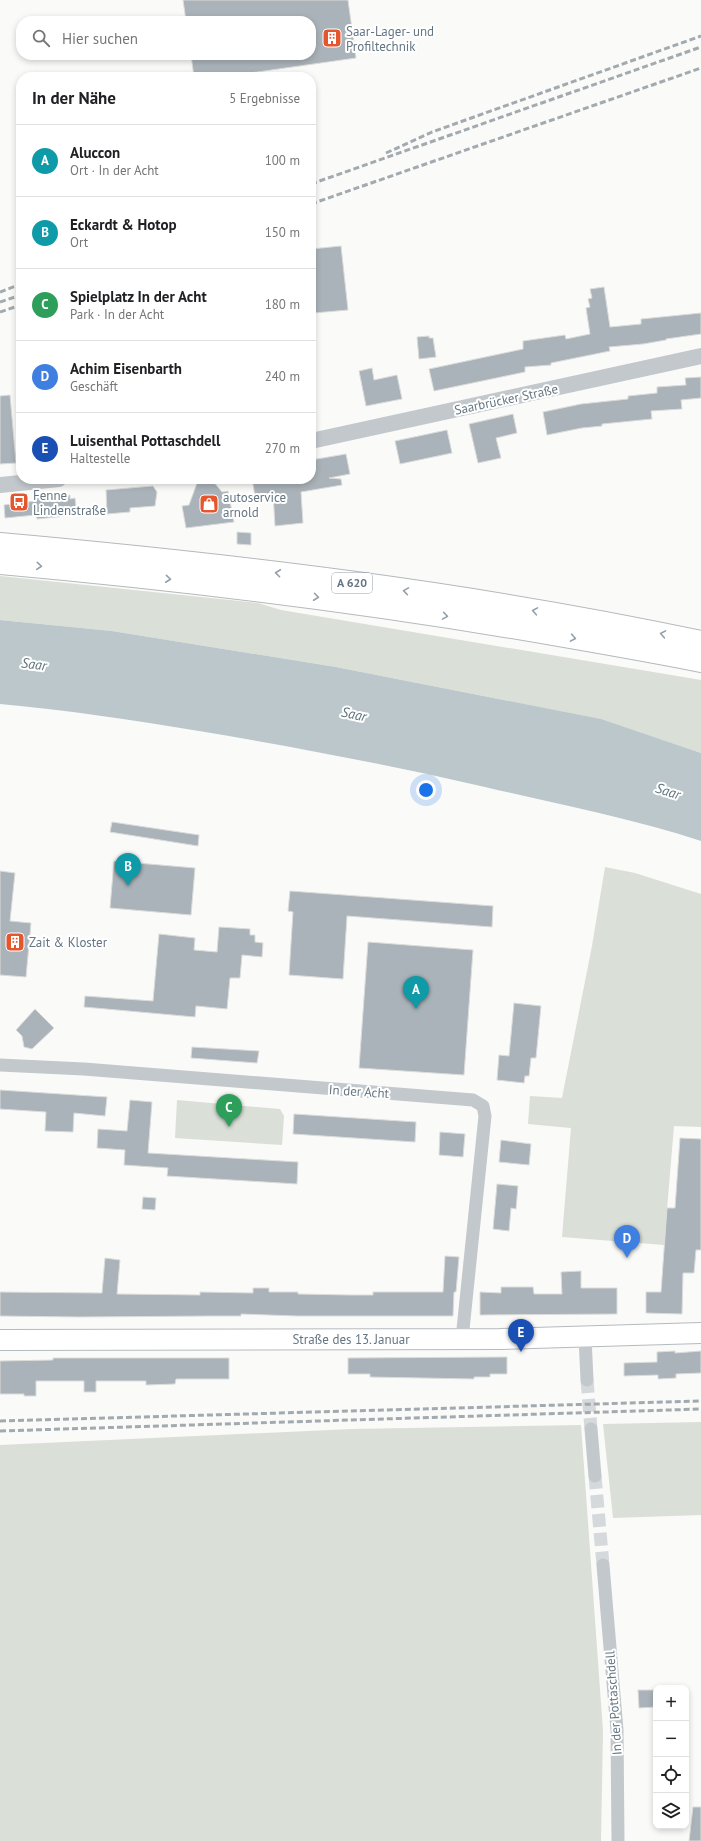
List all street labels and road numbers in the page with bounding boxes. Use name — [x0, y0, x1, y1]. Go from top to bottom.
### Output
street label: Saarbrücker Straße — [453, 380, 560, 419]
road number: A 620 — [332, 573, 372, 593]
street label: In der Acht — [328, 1081, 390, 1102]
street label: Straße des 13. Januar — [292, 1331, 410, 1348]
street label: In der Pottaschdell — [601, 1650, 626, 1756]

